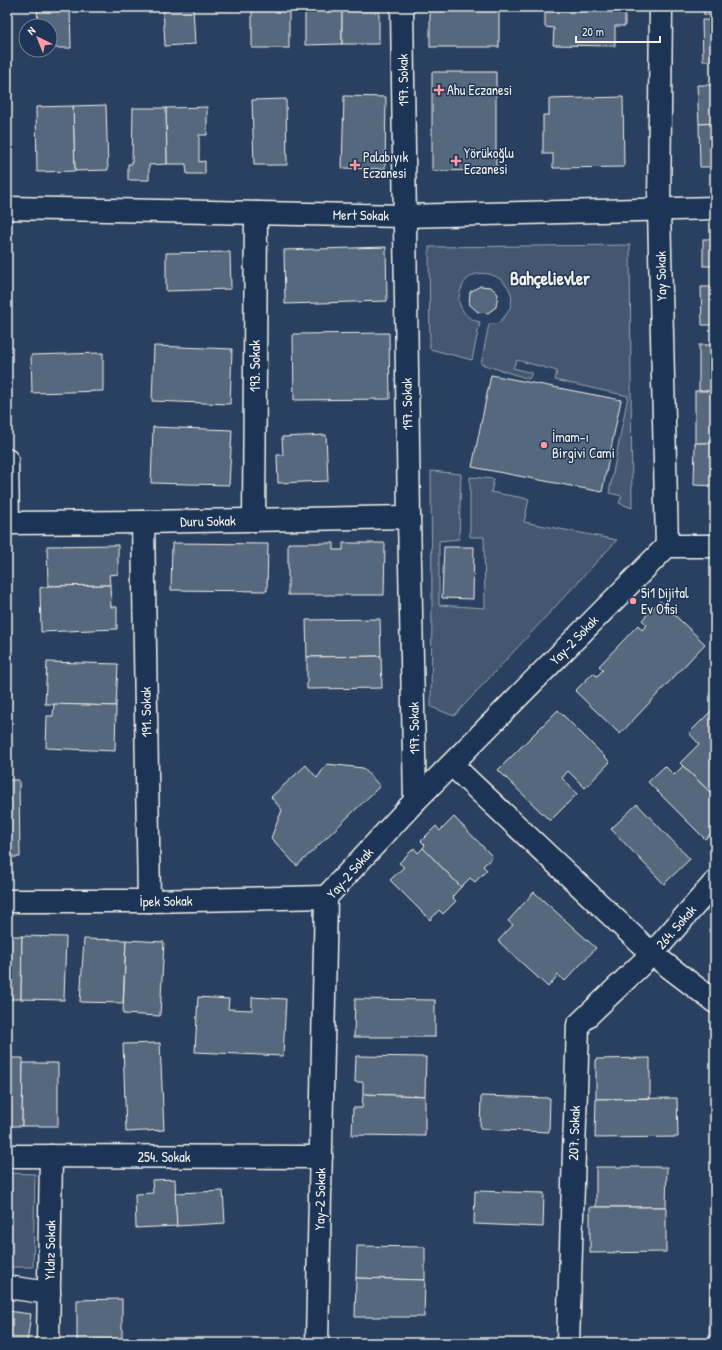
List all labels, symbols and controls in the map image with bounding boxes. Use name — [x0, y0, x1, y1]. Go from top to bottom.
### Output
north arrow — [18, 18, 58, 58]
scale bar — [576, 18, 660, 44]
text: N — [24, 23, 38, 38]
text: 20 m — [582, 23, 604, 40]
street label: 197. Sokak — [393, 53, 412, 106]
place label: Ahu Eczanesi — [447, 80, 512, 99]
marker: Ahu Eczanesi — [434, 85, 444, 95]
place label: Yörükoğlu Eczanesi — [464, 143, 514, 178]
place label: Palabıyık Eczanesi — [363, 147, 408, 182]
marker: Yörükoğlu Eczanesi — [451, 156, 461, 166]
marker: Palabıyık Eczanesi — [350, 160, 360, 170]
street label: Mert Sokak — [333, 205, 390, 224]
street label: Yay Sokak — [651, 251, 671, 301]
district label: Bahçelievler — [510, 266, 590, 291]
street label: 193. Sokak — [245, 340, 264, 392]
street label: 197. Sokak — [397, 377, 416, 430]
place label: İmam–ı Birgivi Cami — [552, 427, 615, 463]
marker: İmam–ı Birgivi Cami — [539, 440, 549, 450]
street label: Duru Sokak — [180, 511, 236, 530]
place label: 5i1 Dijital Ev Ofisi — [641, 583, 689, 618]
marker: 5i1 Dijital Ev Ofisi — [628, 596, 638, 606]
street label: Yay-2 Sokak — [545, 611, 603, 669]
street label: 191. Sokak — [136, 686, 155, 738]
street label: 197. Sokak — [404, 701, 423, 754]
street label: Yay-2 Sokak — [322, 843, 378, 903]
street label: İpek Sokak — [139, 891, 193, 911]
street label: 264. Sokak — [651, 900, 700, 953]
street label: 207. Sokak — [563, 1105, 584, 1161]
street label: 254. Sokak — [137, 1147, 191, 1166]
street label: Yay-2 Sokak — [309, 1168, 331, 1230]
street label: Yıldız Sokak — [39, 1220, 60, 1280]

